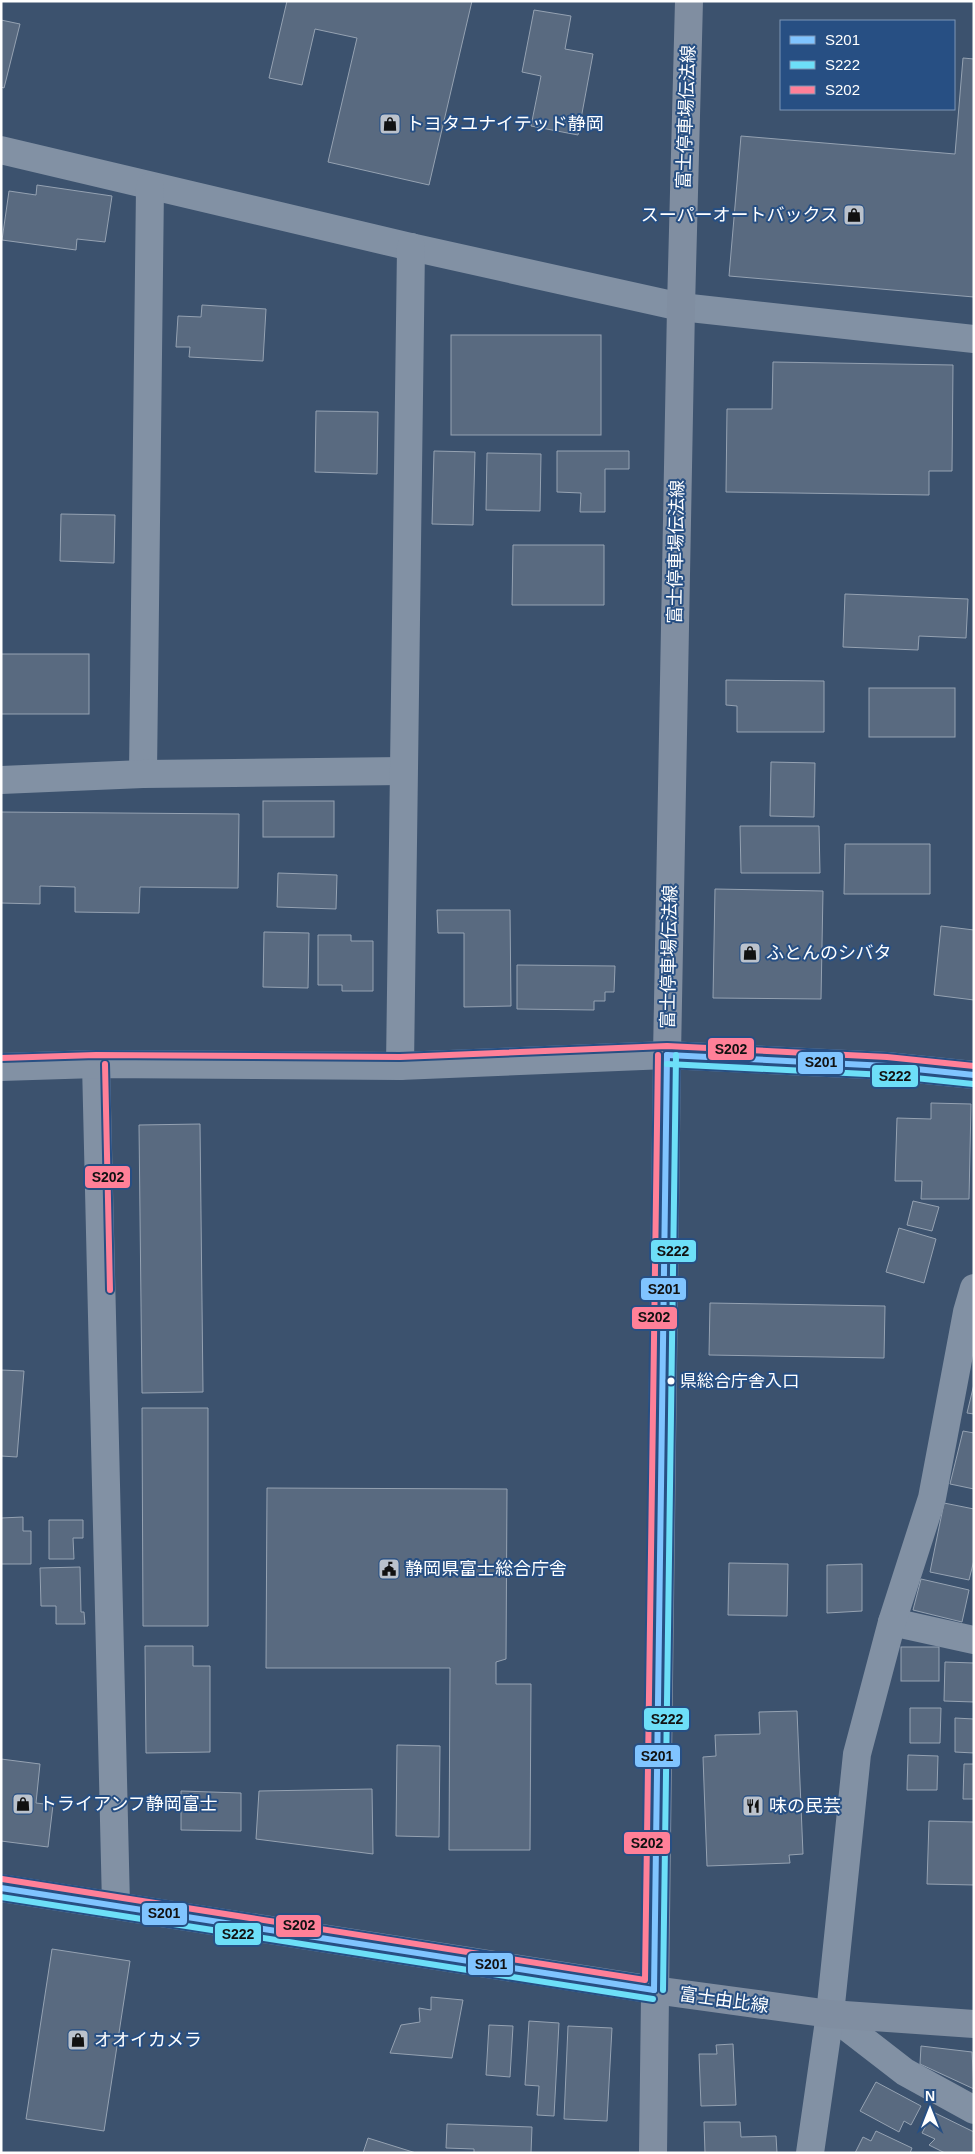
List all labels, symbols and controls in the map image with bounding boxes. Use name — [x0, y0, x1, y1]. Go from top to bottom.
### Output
legend — [780, 20, 955, 110]
text: S201 — [825, 31, 860, 48]
street label: 富士停車場伝法線 — [673, 45, 699, 189]
text: S222 — [825, 56, 860, 73]
text: S202 — [825, 81, 860, 98]
shop icon: トヨタユナイテッド静岡 — [378, 112, 402, 136]
place label: トヨタユナイテッド静岡 — [406, 114, 604, 134]
shop icon: スーパーオートバックス — [842, 203, 866, 227]
place label: スーパーオートバックス — [641, 205, 838, 225]
street label: 富士停車場伝法線 — [665, 480, 687, 624]
street label: 富士停車場伝法線 — [658, 885, 680, 1029]
shop icon: ふとんのシバタ — [738, 941, 762, 965]
place label: ふとんのシバタ — [766, 943, 891, 963]
line badge: S202 — [707, 1037, 755, 1061]
text: S202 — [715, 1041, 748, 1057]
line badge: S201 — [797, 1051, 844, 1075]
text: S201 — [805, 1054, 838, 1070]
line badge: S222 — [871, 1064, 919, 1088]
text: S222 — [879, 1068, 912, 1084]
line badge: S202 — [84, 1165, 131, 1189]
text: S202 — [92, 1169, 125, 1185]
line badge: S222 — [650, 1239, 697, 1263]
text: S222 — [657, 1243, 690, 1259]
line badge: S201 — [640, 1277, 687, 1301]
text: S201 — [648, 1281, 681, 1297]
line badge: S202 — [631, 1306, 678, 1330]
text: S202 — [638, 1309, 671, 1325]
place label: 県総合庁舎入口 — [680, 1372, 799, 1391]
marker: 県総合庁舎入口 — [666, 1376, 676, 1386]
public building icon: 静岡県富士総合庁舎 — [377, 1557, 401, 1581]
place label: 静岡県富士総合庁舎 — [405, 1559, 567, 1579]
line badge: S222 — [643, 1707, 690, 1731]
text: S222 — [651, 1711, 684, 1727]
line badge: S201 — [634, 1744, 681, 1768]
text: S201 — [641, 1748, 674, 1764]
shop icon: トライアンフ静岡富士 — [11, 1792, 35, 1816]
place label: トライアンフ静岡富士 — [39, 1794, 218, 1814]
restaurant icon: 味の民芸 — [741, 1794, 765, 1818]
place label: 味の民芸 — [769, 1796, 841, 1816]
line badge: S202 — [623, 1831, 671, 1855]
text: S202 — [631, 1835, 664, 1851]
line badge: S201 — [141, 1902, 188, 1926]
text: S201 — [148, 1905, 181, 1921]
line badge: S202 — [275, 1914, 322, 1938]
text: S202 — [283, 1917, 316, 1933]
line badge: S222 — [214, 1922, 262, 1946]
text: S222 — [222, 1926, 255, 1942]
line badge: S201 — [467, 1952, 514, 1976]
text: S201 — [475, 1956, 508, 1972]
street label: 富士由比線 — [678, 1984, 770, 2016]
shop icon: オオイカメラ — [66, 2028, 90, 2052]
place label: オオイカメラ — [94, 2030, 202, 2050]
north arrow — [905, 2084, 955, 2134]
text: N — [925, 2088, 935, 2104]

